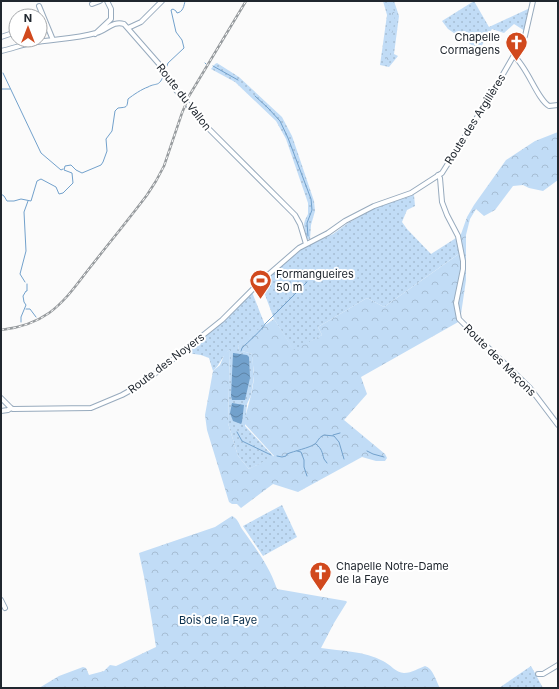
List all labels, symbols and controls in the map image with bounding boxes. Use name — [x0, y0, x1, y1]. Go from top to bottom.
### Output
north arrow — [8, 8, 48, 48]
text: N — [24, 11, 32, 25]
place label: Chapelle Cormagens — [440, 30, 500, 57]
church icon: Chapelle Cormagens — [503, 30, 529, 63]
street label: Route du Vallon — [154, 61, 214, 133]
street label: Route des Argillères — [442, 71, 509, 167]
sports icon: Formangueires 50 m — [247, 267, 273, 300]
place label: Formangueires 50 m — [276, 267, 354, 294]
street label: Route des Maçons — [461, 321, 539, 399]
street label: Route des Noyers — [125, 330, 207, 396]
church icon: Chapelle Notre-Dame de la Faye — [307, 559, 333, 592]
place label: Chapelle Notre-Dame de la Faye — [336, 559, 449, 586]
park label: Bois de la Faye — [179, 613, 257, 627]

